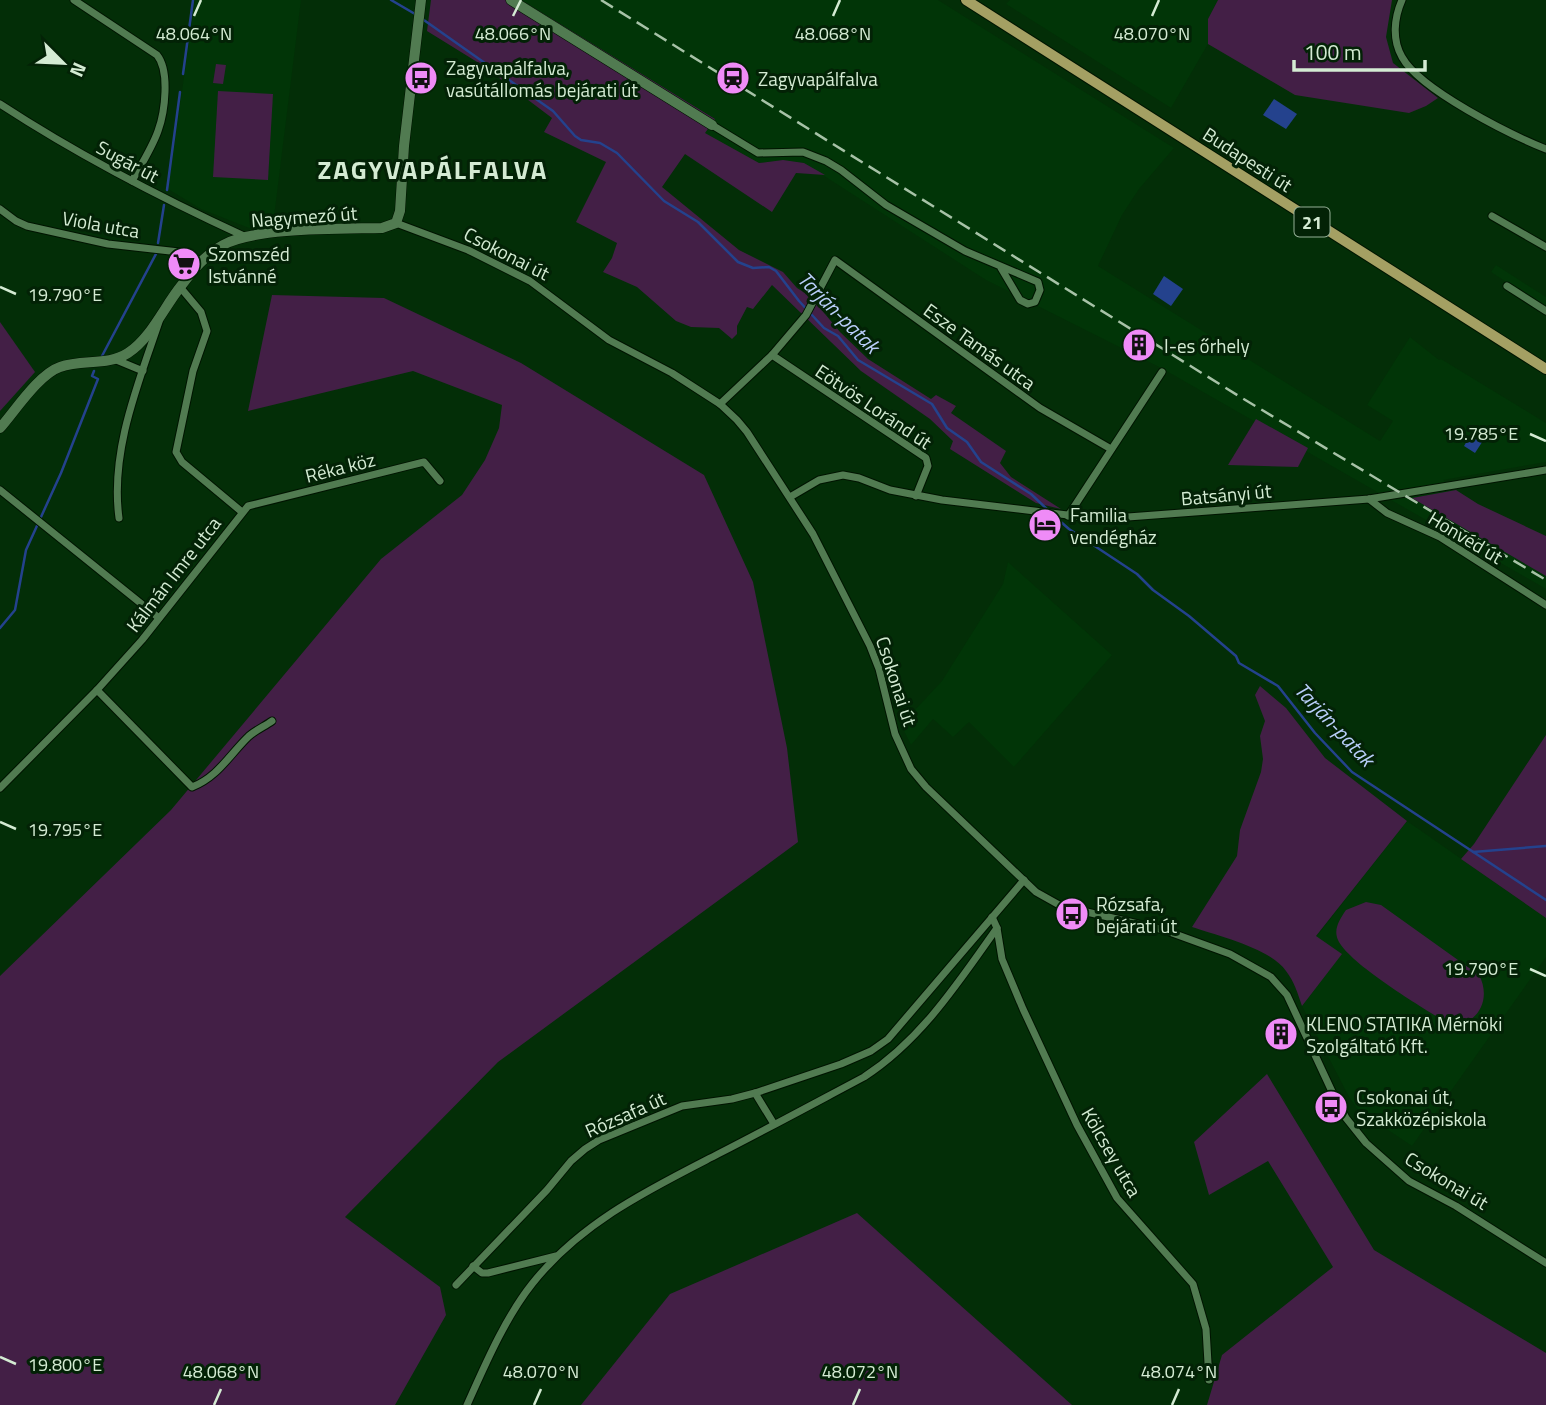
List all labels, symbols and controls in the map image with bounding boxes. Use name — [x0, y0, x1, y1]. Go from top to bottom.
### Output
text: 48.064°N — [156, 20, 232, 47]
text: 48.066°N — [475, 20, 551, 47]
text: 48.068°N — [795, 20, 871, 47]
text: 48.070°N — [1114, 20, 1190, 47]
north arrow — [28, 28, 98, 98]
scale bar — [1294, 28, 1425, 72]
text: 100 m — [1304, 36, 1361, 68]
place label: Zagyvapálfalva, vasútállomás bejárati út — [446, 53, 638, 104]
text: N — [63, 58, 95, 82]
bus stop icon: Zagyvapálfalva, vasútállomás bejárati út — [402, 59, 440, 97]
station icon: Zagyvapálfalva — [714, 59, 752, 97]
place label: Zagyvapálfalva — [758, 64, 878, 93]
street label: Budapesti út — [1198, 119, 1299, 199]
street label: Sugár út — [92, 132, 165, 190]
district label: ZAGYVAPÁLFALVA — [318, 150, 548, 189]
street label: Nagymező út — [250, 198, 358, 234]
street label: Viola utca — [60, 203, 142, 245]
road number: 21 — [1294, 208, 1330, 236]
street label: Csokonai út — [459, 219, 555, 287]
place label: Szomszéd Istvánné — [208, 239, 290, 290]
supermarket icon: Szomszéd Istvánné — [165, 245, 203, 283]
water label: Tarján-patak — [790, 263, 889, 362]
text: 19.790°E — [28, 281, 102, 308]
street label: Esze Tamás utca — [918, 295, 1043, 397]
building icon: I-es őrhely — [1120, 326, 1158, 364]
place label: I-es őrhely — [1164, 331, 1250, 360]
street label: Eötvös Loránd út — [810, 356, 938, 456]
text: 19.785°E — [1444, 420, 1518, 447]
street label: Réka köz — [302, 444, 378, 490]
street label: Batsányi út — [1180, 476, 1273, 512]
place label: Familia vendégház — [1070, 500, 1157, 551]
street label: Honvéd út — [1423, 503, 1509, 571]
hotel icon: Familia vendégház — [1026, 506, 1064, 544]
street label: Kálmán Imre utca — [119, 510, 228, 638]
street label: Csokonai út — [869, 632, 925, 730]
water label: Tarján-patak — [1287, 675, 1384, 775]
text: 19.795°E — [28, 816, 102, 843]
place label: Rózsafa, bejárati út — [1096, 889, 1177, 940]
bus stop icon: Rózsafa, bejárati út — [1053, 895, 1091, 933]
text: 19.790°E — [1444, 955, 1518, 982]
place label: KLENO STATIKA Mérnöki Szolgáltató Kft. — [1306, 1009, 1502, 1060]
building icon: KLENO STATIKA Mérnöki Szolgáltató Kft. — [1262, 1015, 1300, 1053]
place label: Csokonai út, Szakközépiskola — [1356, 1082, 1487, 1133]
street label: Rózsafa út — [580, 1083, 670, 1145]
bus stop icon: Csokonai út, Szakközépiskola — [1312, 1088, 1350, 1126]
street label: Kölcsey utca — [1075, 1102, 1150, 1203]
street label: Csokonai út — [1400, 1144, 1495, 1217]
text: 19.800°E — [28, 1351, 102, 1378]
text: 48.068°N — [183, 1358, 259, 1385]
text: 48.070°N — [503, 1358, 579, 1385]
text: 48.072°N — [822, 1358, 898, 1385]
text: 48.074°N — [1141, 1358, 1217, 1385]

